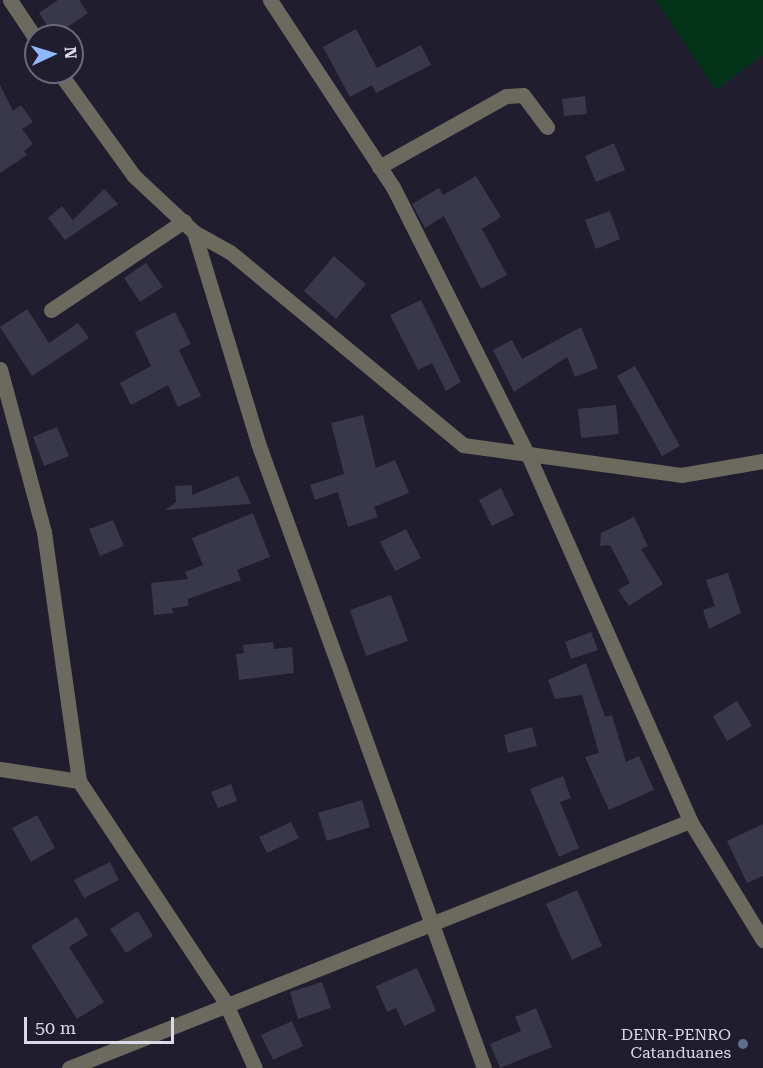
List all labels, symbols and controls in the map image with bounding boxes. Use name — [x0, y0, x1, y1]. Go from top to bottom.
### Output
north arrow — [24, 24, 84, 84]
text: N — [61, 46, 80, 60]
scale bar — [27, 1005, 177, 1043]
text: 50 m — [35, 1017, 76, 1038]
place label: DENR-PENRO Catanduanes — [621, 1025, 731, 1063]
marker: DENR-PENRO Catanduanes — [736, 1037, 750, 1051]

